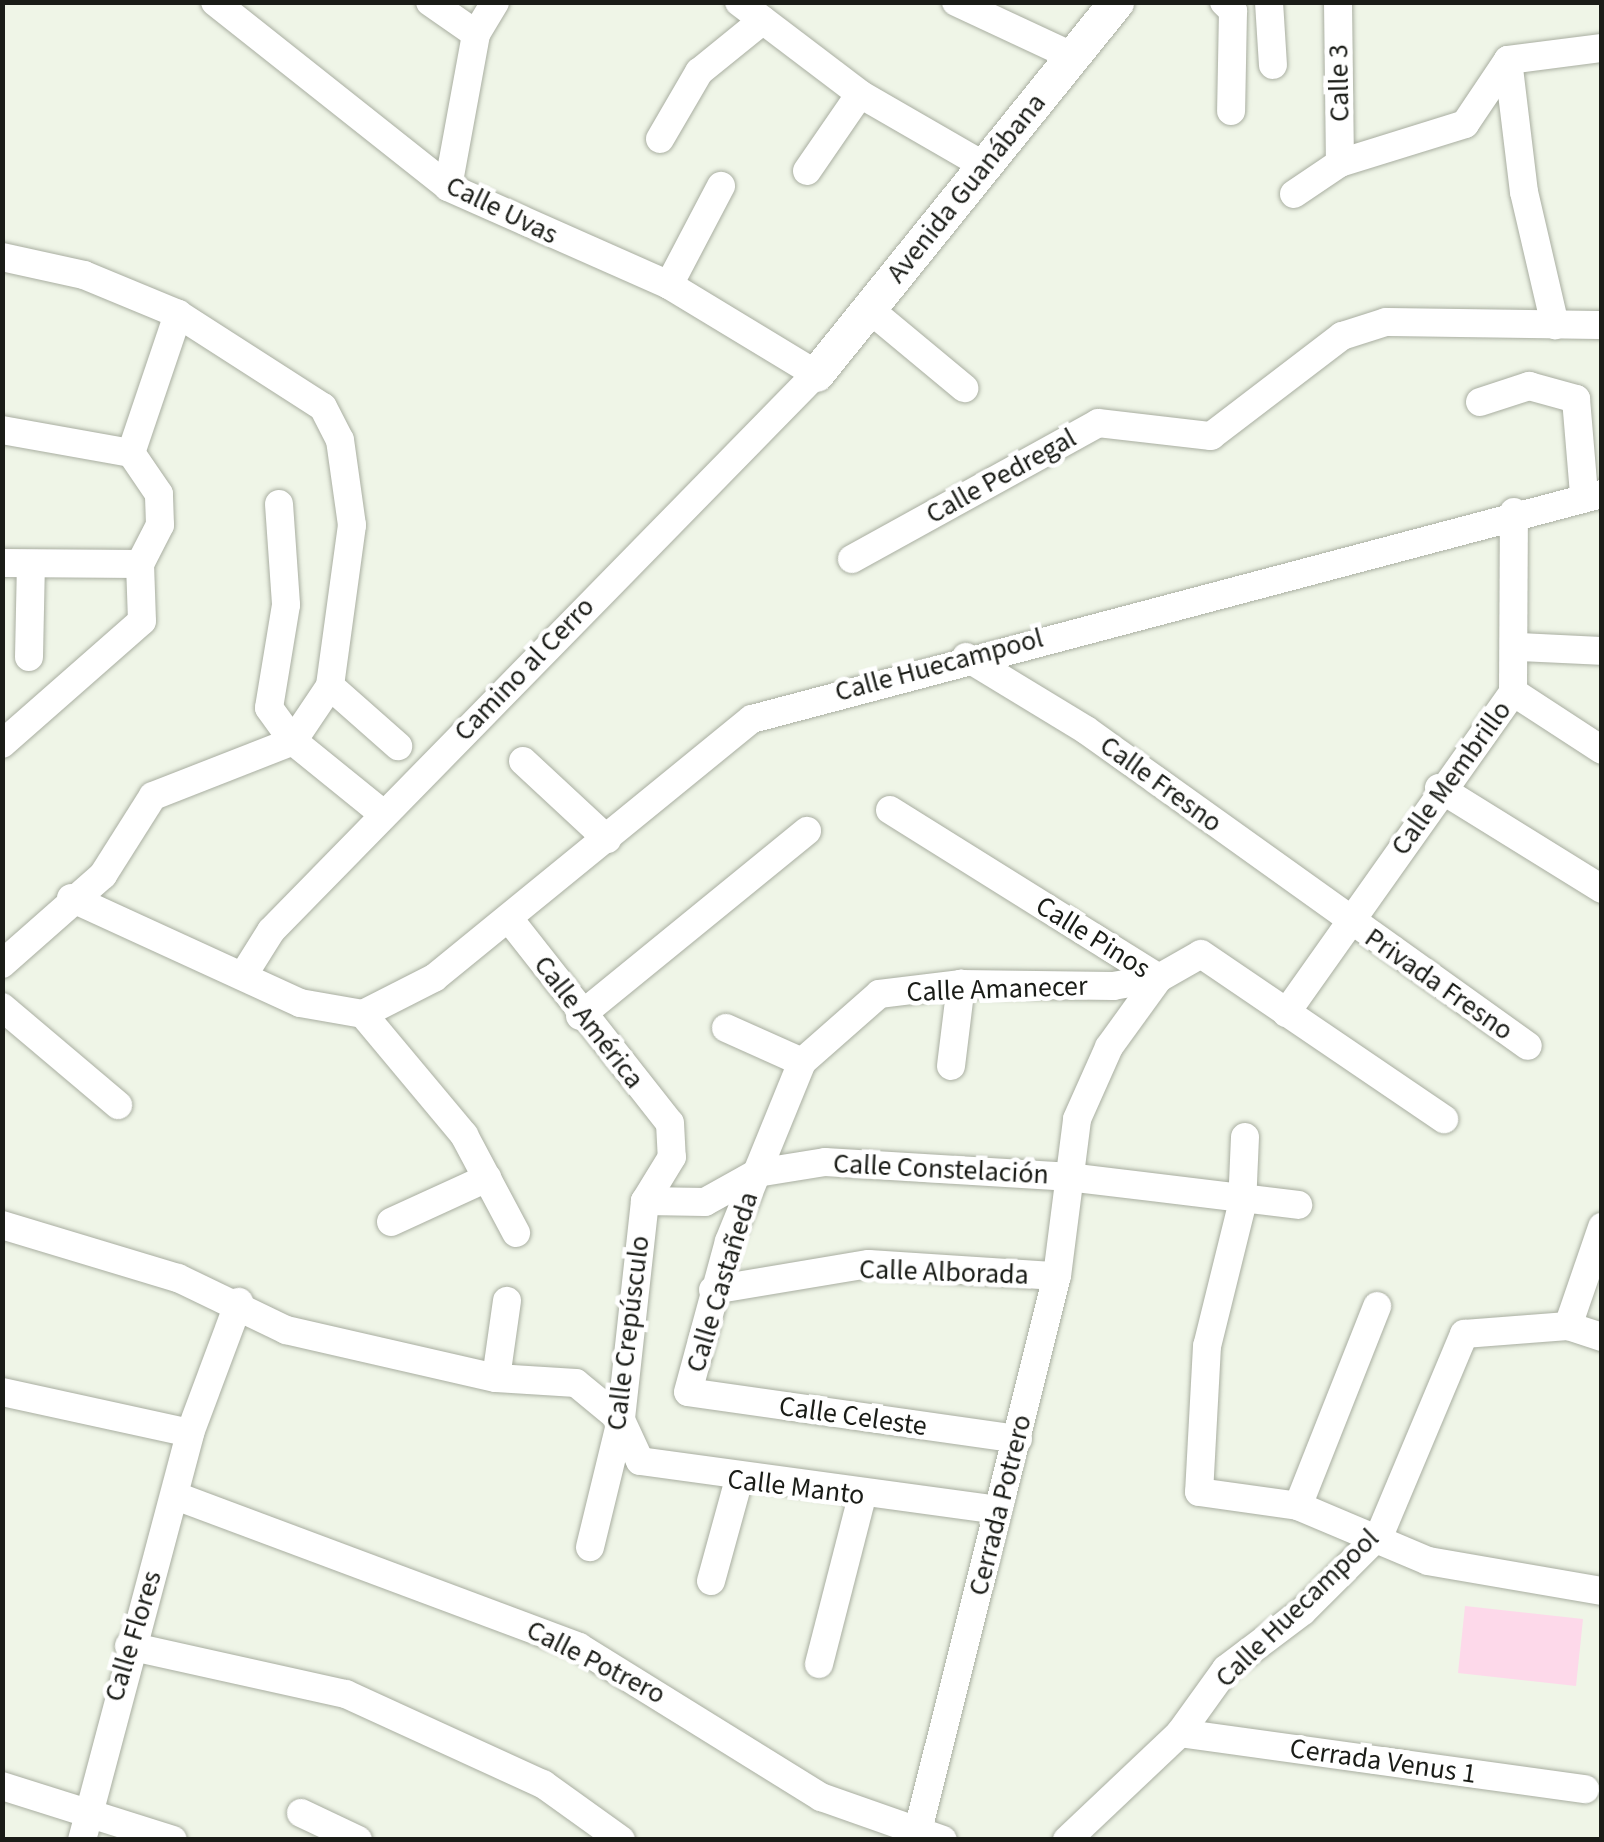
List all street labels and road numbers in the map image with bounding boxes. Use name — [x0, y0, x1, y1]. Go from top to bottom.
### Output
street label: Calle 3 — [1322, 44, 1356, 122]
street label: Avenida Guanábana — [879, 87, 1053, 289]
street label: Calle Uvas — [441, 169, 563, 251]
street label: Calle Pedregal — [920, 421, 1082, 531]
street label: Camino al Cerro — [447, 590, 601, 748]
street label: Calle Huecampool — [831, 621, 1047, 709]
street label: Calle Membrillo — [1384, 694, 1518, 862]
street label: Calle Fresno — [1093, 728, 1229, 840]
street label: Calle Pinos — [1029, 889, 1157, 985]
street label: Privada Fresno — [1358, 921, 1520, 1047]
street label: Calle América — [527, 949, 651, 1095]
street label: Calle Amanecer — [906, 969, 1088, 1009]
street label: Calle Constelación — [832, 1147, 1050, 1191]
street label: Calle Castañeda — [679, 1188, 765, 1376]
street label: Calle Crepúsculo — [599, 1234, 657, 1432]
street label: Calle Alborada — [859, 1252, 1029, 1292]
street label: Calle Celeste — [777, 1389, 929, 1443]
street label: Cerrada Potrero — [961, 1411, 1039, 1599]
street label: Calle Manto — [726, 1462, 866, 1512]
street label: Calle Huecampool — [1208, 1522, 1386, 1694]
street label: Calle Flores — [97, 1567, 169, 1705]
street label: Calle Potrero — [521, 1613, 671, 1711]
street label: Cerrada Venus 1 — [1288, 1731, 1478, 1791]

